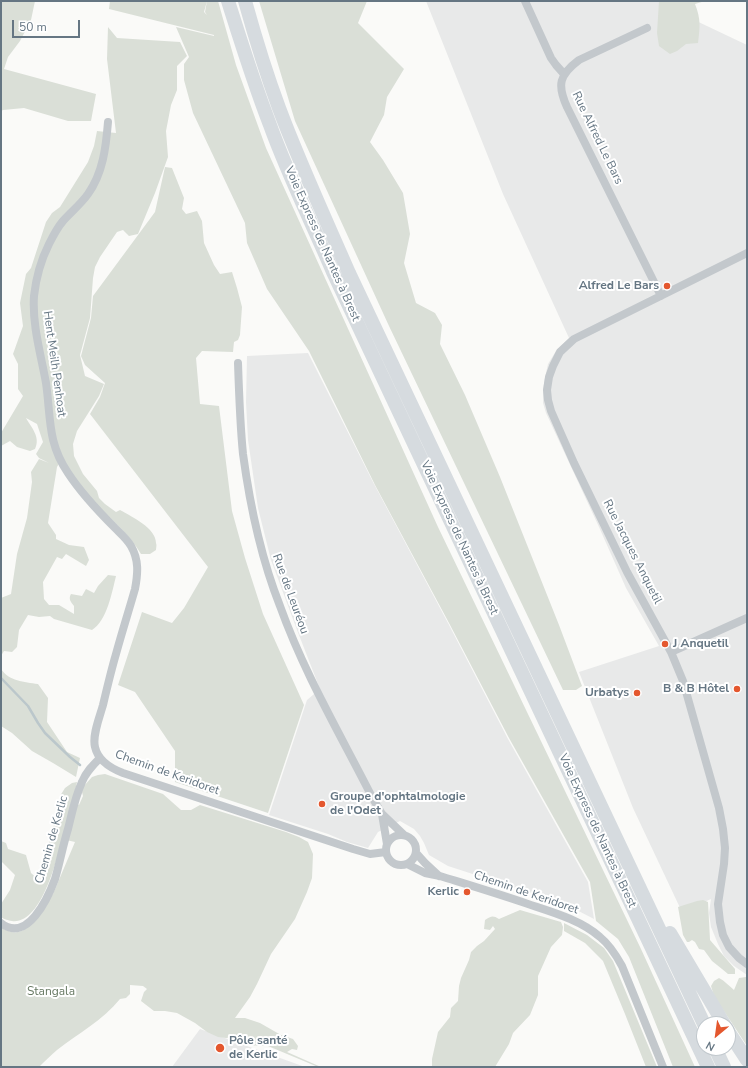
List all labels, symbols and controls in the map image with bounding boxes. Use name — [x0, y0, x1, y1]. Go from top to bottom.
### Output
scale bar — [14, 12, 82, 38]
text: 50 m — [19, 19, 47, 35]
street label: Rue Alfred Le Bars — [568, 89, 626, 187]
street label: Voie Express de Nantes à Brest — [281, 164, 363, 324]
place label: Alfred Le Bars — [579, 279, 659, 293]
marker: Alfred Le Bars — [662, 281, 672, 291]
street label: Hent Meilh Penhoat — [39, 310, 69, 418]
street label: Voie Express de Nantes à Brest — [417, 459, 501, 617]
street label: Rue Jacques Anquetil — [599, 497, 665, 607]
street label: Rue de Leuréou — [269, 552, 311, 636]
place label: J Anquetil — [673, 637, 729, 651]
marker: J Anquetil — [660, 639, 670, 649]
place label: B & B Hôtel — [663, 682, 729, 696]
marker: B & B Hôtel — [732, 684, 742, 694]
place label: Urbatys — [585, 686, 629, 700]
marker: Urbatys — [632, 688, 642, 698]
street label: Chemin de Keridoret — [113, 747, 221, 799]
street label: Voie Express de Nantes à Brest — [555, 752, 639, 910]
place label: Groupe d'ophtalmologie de l'Odet — [330, 790, 465, 818]
street label: Chemin de Kerlic — [33, 794, 71, 886]
marker: Groupe d'ophtalmologie de l'Odet — [317, 799, 327, 809]
street label: Chemin de Keridoret — [472, 868, 580, 918]
place label: Kerlic — [427, 885, 459, 899]
marker: Kerlic — [462, 887, 472, 897]
park label: Stangala — [27, 985, 75, 999]
north arrow — [696, 1016, 736, 1056]
place label: Pôle santé de Kerlic — [229, 1034, 287, 1062]
text: N — [703, 1038, 718, 1055]
marker: Pôle santé de Kerlic — [214, 1042, 226, 1054]

